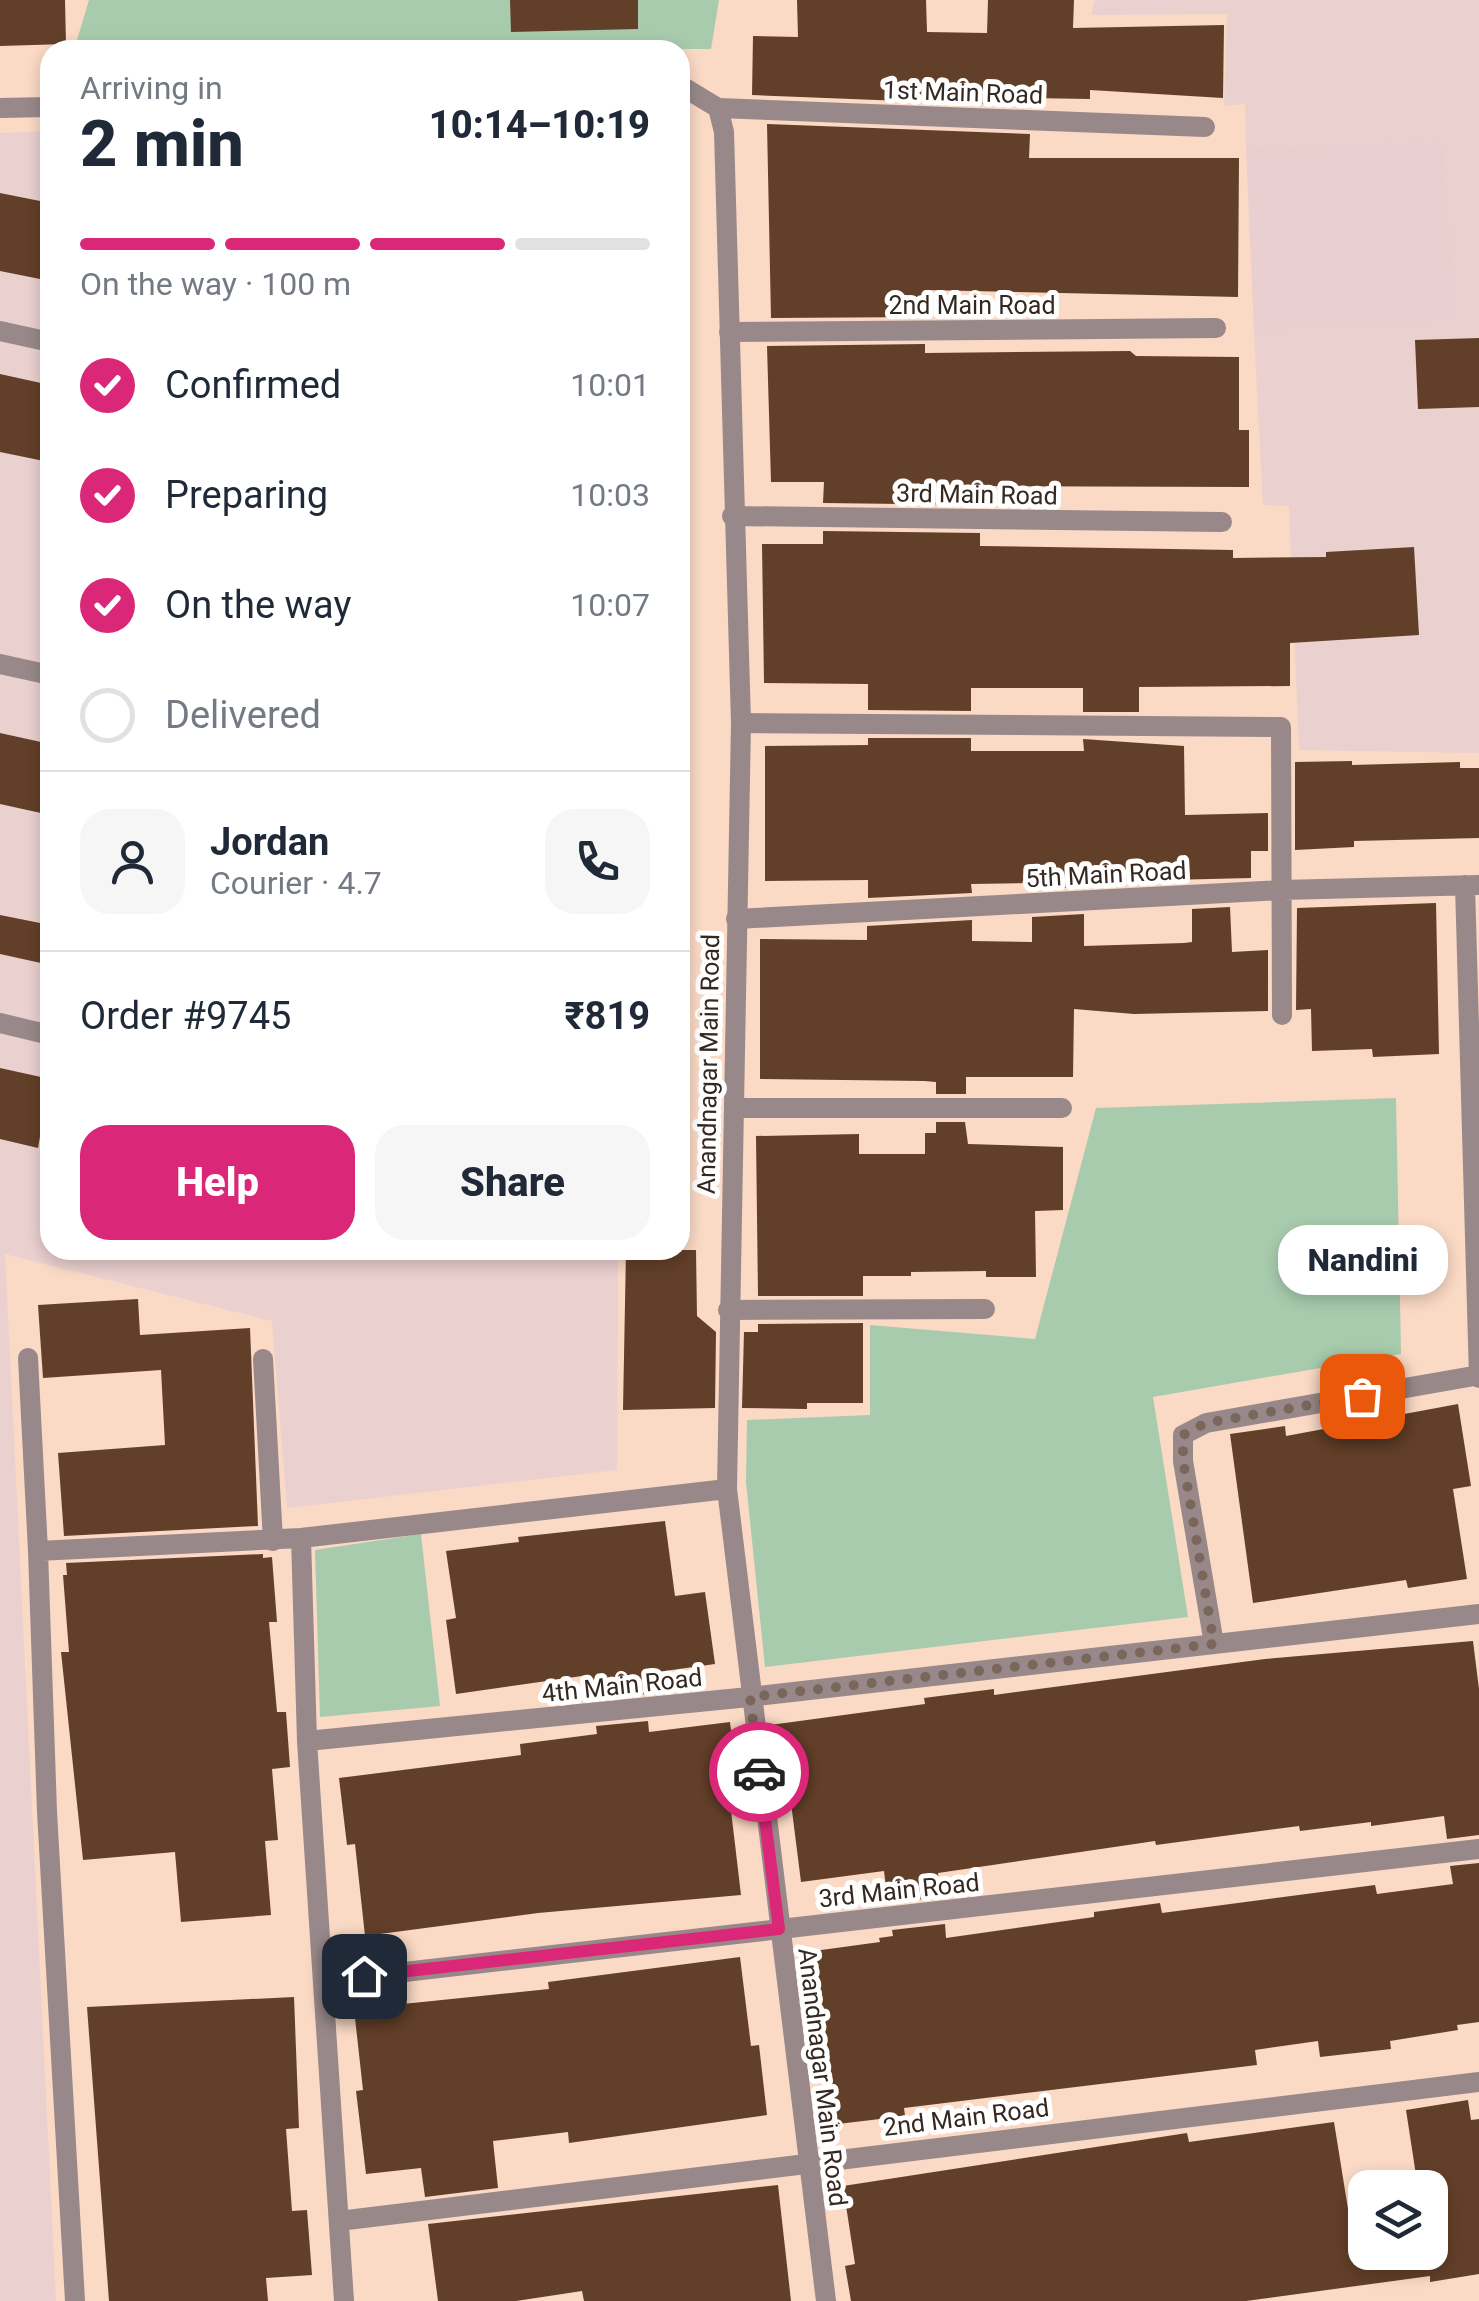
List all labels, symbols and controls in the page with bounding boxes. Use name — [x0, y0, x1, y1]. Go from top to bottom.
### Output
text: Arriving in — [80, 69, 223, 107]
street label: 1st Main Road — [882, 75, 1044, 110]
text: 10:14–10:19 — [429, 103, 650, 147]
text: 2 min — [80, 106, 244, 182]
text: On the way · 100 m — [80, 265, 351, 303]
street label: 2nd Main Road — [888, 291, 1056, 320]
icon: check — [80, 358, 135, 413]
text: Confirmed — [165, 363, 341, 407]
text: 10:01 — [570, 366, 650, 404]
icon: check — [80, 468, 135, 523]
text: Preparing — [165, 473, 328, 517]
text: 10:03 — [570, 476, 650, 514]
street label: 3rd Main Road — [896, 479, 1058, 510]
icon: check — [80, 578, 135, 633]
text: On the way — [165, 583, 351, 627]
text: 10:07 — [570, 586, 650, 624]
text: Delivered — [165, 693, 321, 737]
button: person — [80, 809, 185, 914]
button: phone — [545, 809, 650, 914]
text: Jordan — [210, 820, 329, 864]
street label: 5th Main Road — [1025, 856, 1187, 893]
text: Courier · 4.7 — [210, 864, 382, 902]
street label: Anandnagar Main Road — [692, 934, 725, 1194]
text: Order #9745 — [80, 994, 291, 1038]
text: ₹819 — [565, 994, 650, 1038]
button: Help — [80, 1125, 355, 1240]
button: Share — [375, 1125, 650, 1240]
callout: Nandini — [1277, 1226, 1447, 1296]
text: Nandini — [1308, 1241, 1418, 1279]
pin — [1320, 1354, 1405, 1439]
icon: bag — [1335, 1369, 1390, 1424]
street label: 4th Main Road — [540, 1663, 704, 1708]
courier — [709, 1722, 809, 1822]
icon: car — [732, 1745, 787, 1800]
street label: 3rd Main Road — [817, 1868, 981, 1913]
pin — [322, 1934, 407, 2019]
street label: Anandnagar Main Road — [792, 1946, 853, 2208]
icon: home — [337, 1949, 392, 2004]
street label: 2nd Main Road — [881, 2093, 1051, 2142]
map controls — [1348, 2170, 1448, 2270]
button: layers — [1348, 2170, 1448, 2270]

